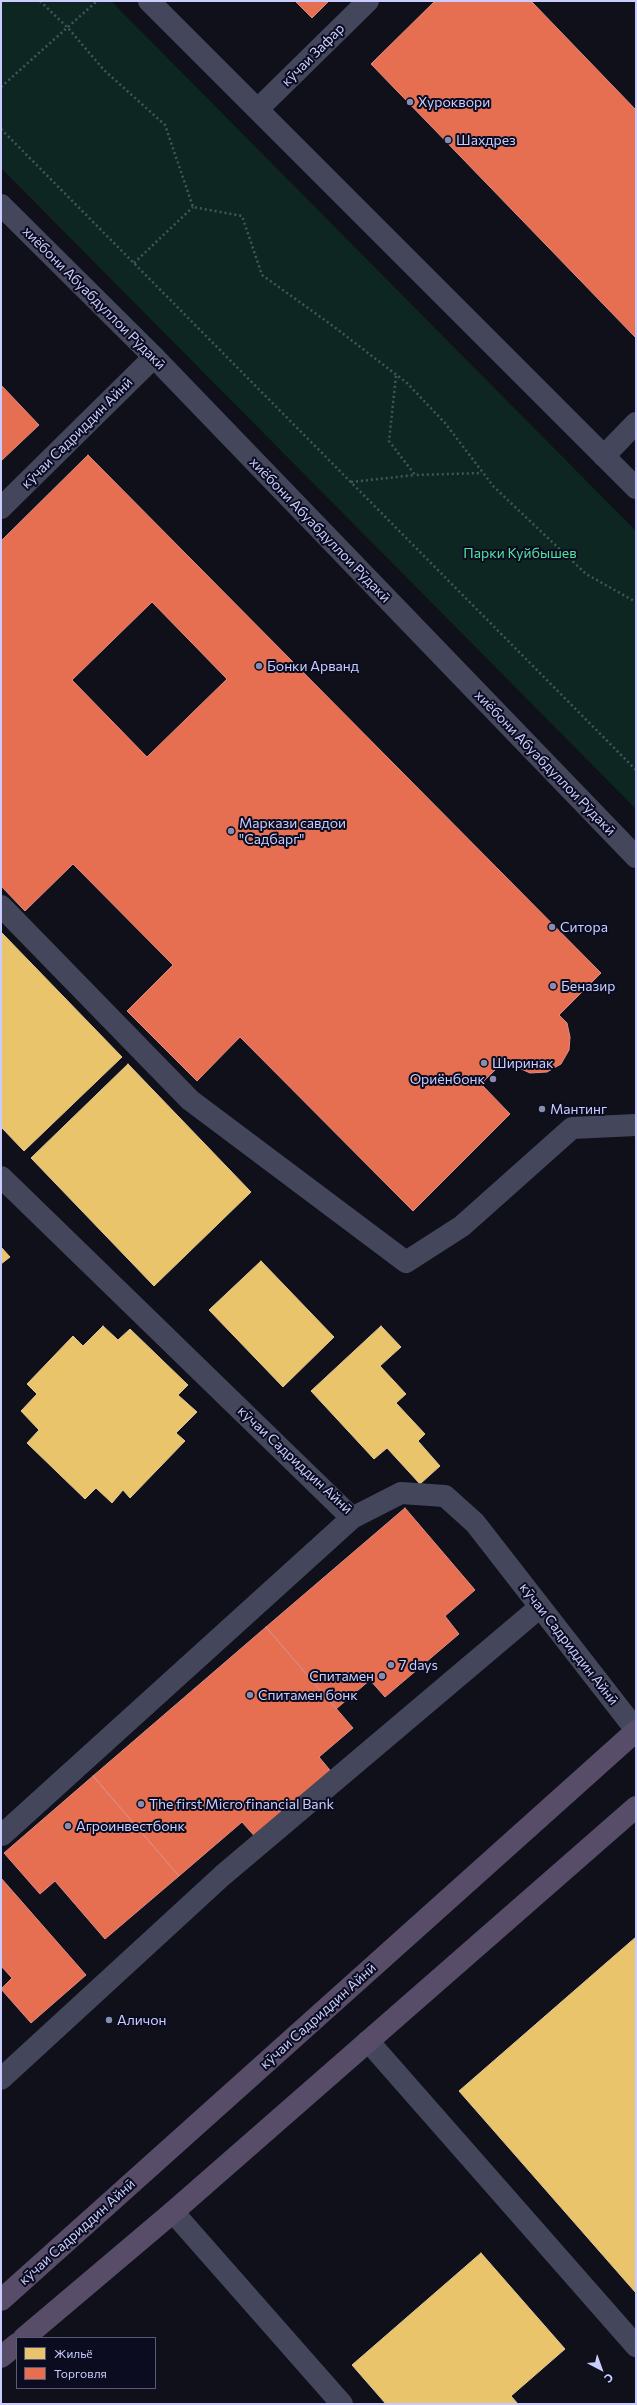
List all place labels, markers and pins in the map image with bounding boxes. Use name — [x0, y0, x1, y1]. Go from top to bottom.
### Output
place label: Хуроквори — [418, 94, 490, 110]
marker: Хуроквори — [405, 97, 415, 107]
place label: Шахдрез — [456, 132, 516, 148]
marker: Шахдрез — [443, 135, 453, 145]
place label: Бонки Арванд — [267, 658, 359, 674]
marker: Бонки Арванд — [254, 661, 264, 671]
place label: Маркази савдои "Садбарг" — [239, 815, 346, 848]
marker: Маркази савдои "Садбарг" — [226, 826, 236, 836]
place label: Ситора — [560, 919, 608, 935]
marker: Ситора — [547, 922, 557, 932]
place label: Беназир — [561, 978, 615, 994]
marker: Беназир — [548, 981, 558, 991]
place label: Ширинак — [492, 1055, 554, 1071]
marker: Ширинак — [479, 1058, 489, 1068]
place label: Ориёнбонк — [410, 1071, 485, 1087]
marker: Ориёнбонк — [488, 1074, 498, 1084]
place label: Мантинг — [550, 1101, 607, 1117]
marker: Мантинг — [537, 1104, 547, 1114]
place label: 7 days — [399, 1657, 438, 1673]
marker: 7 days — [386, 1660, 396, 1670]
place label: Спитамен — [309, 1668, 374, 1684]
marker: Спитамен — [377, 1671, 387, 1681]
place label: Спитамен бонк — [258, 1687, 358, 1703]
marker: Спитамен бонк — [245, 1690, 255, 1700]
place label: The first Micro financial Bank — [149, 1796, 334, 1812]
marker: The first Micro financial Bank — [136, 1799, 146, 1809]
place label: Агроинвестбонк — [76, 1818, 185, 1834]
marker: Агроинвестбонк — [63, 1821, 73, 1831]
place label: Аличон — [117, 2012, 167, 2028]
marker: Аличон — [104, 2015, 114, 2025]

